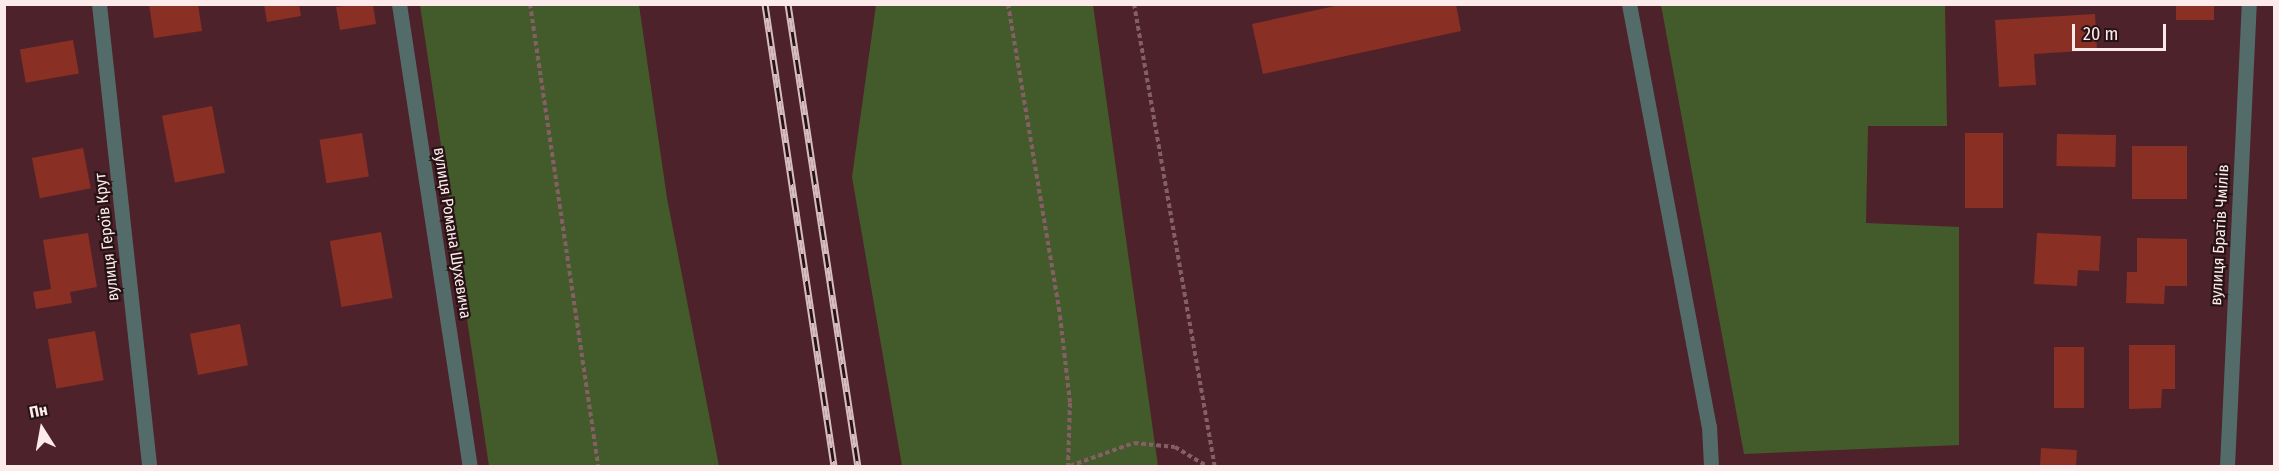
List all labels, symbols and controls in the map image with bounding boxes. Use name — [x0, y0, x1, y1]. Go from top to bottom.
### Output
scale bar — [2075, 12, 2170, 50]
text: 20 m — [2083, 23, 2118, 45]
street label: вулиця Романа Шухевича — [429, 146, 475, 320]
street label: вулиця Братів Чмілів — [2207, 164, 2233, 306]
street label: вулиця Героїв Крут — [91, 172, 123, 302]
north arrow — [12, 399, 72, 459]
text: Пн — [28, 400, 49, 422]

